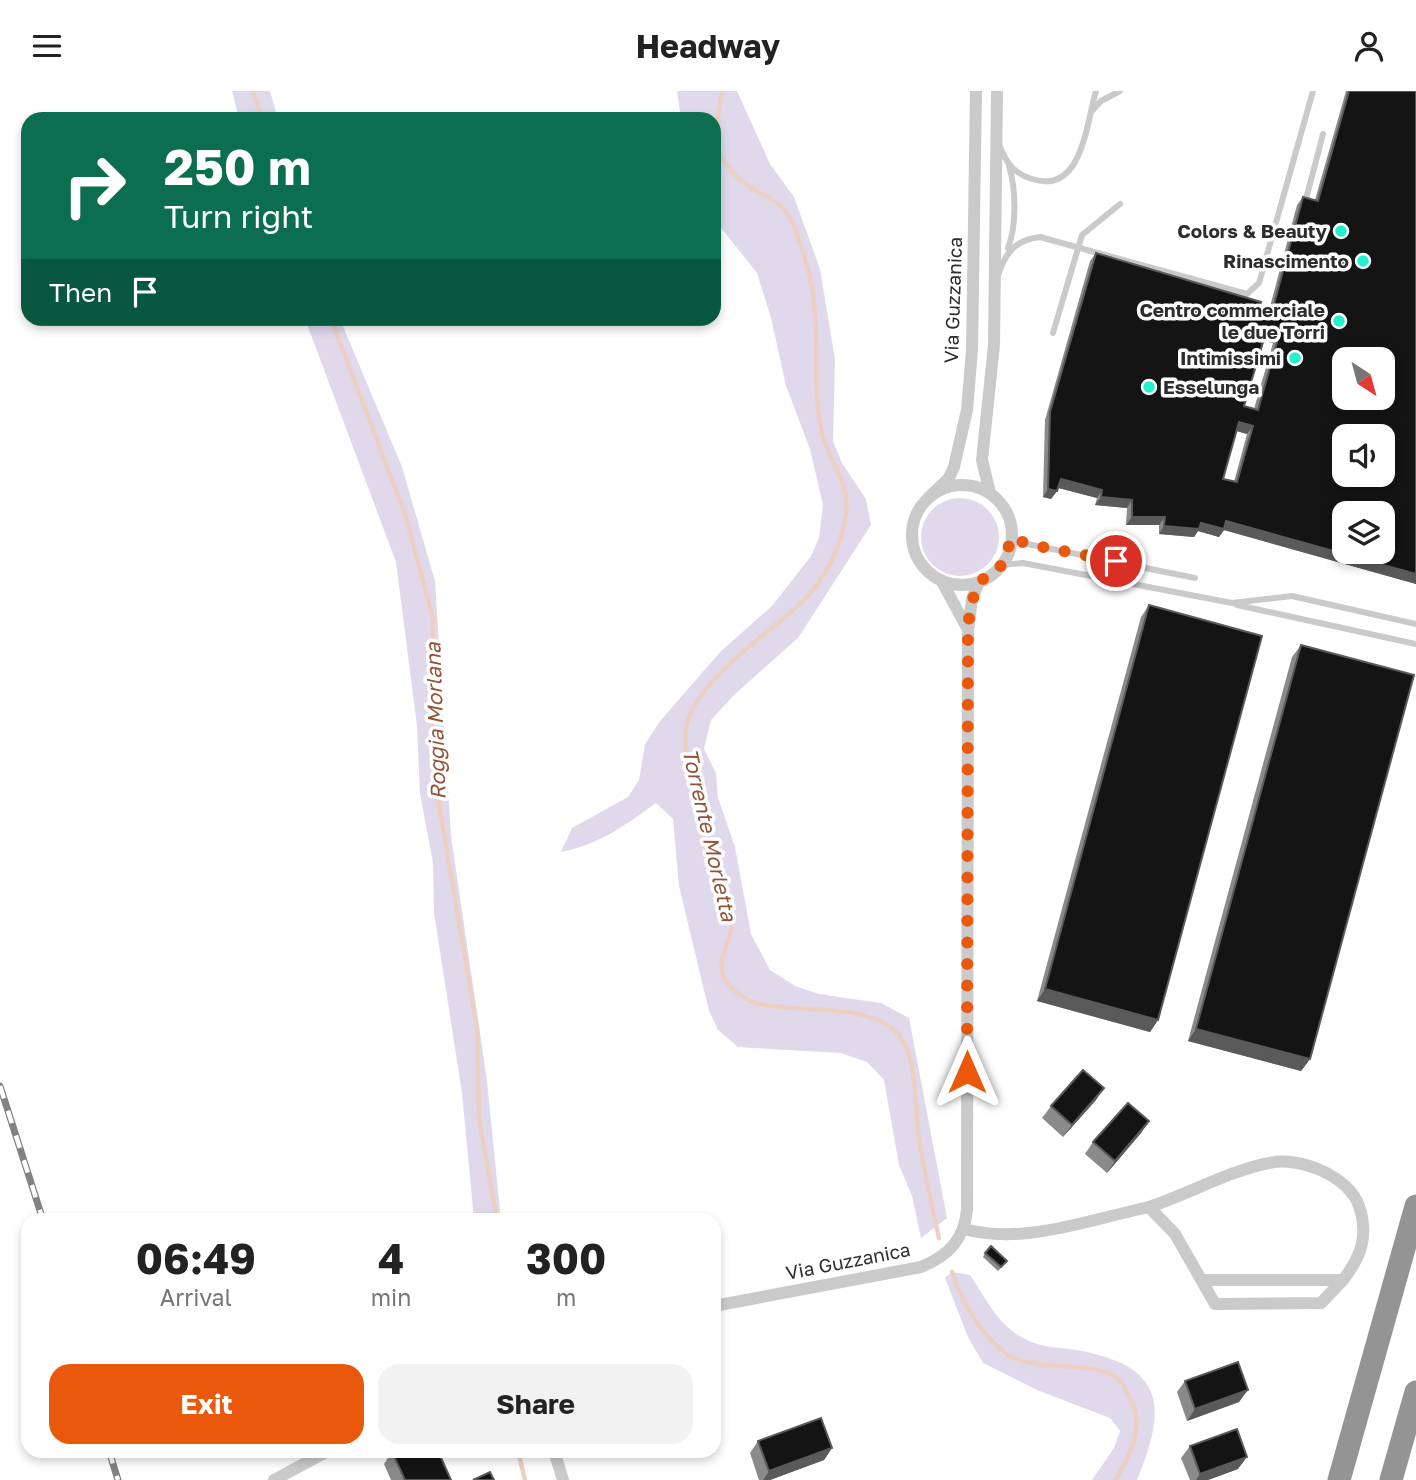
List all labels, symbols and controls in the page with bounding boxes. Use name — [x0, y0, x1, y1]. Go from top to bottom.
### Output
icon: menu — [28, 27, 66, 65]
text: Headway — [636, 27, 780, 65]
icon: person — [1350, 27, 1388, 65]
text: 250 m — [164, 137, 311, 196]
icon: right — [49, 140, 140, 231]
text: Turn right — [164, 197, 313, 235]
place label: Colors & Beauty — [1177, 219, 1328, 242]
marker: Colors & Beauty — [1333, 223, 1349, 239]
street label: Via Guzzanica — [939, 236, 966, 364]
place label: Rinascimento — [1223, 249, 1349, 272]
marker: Rinascimento — [1355, 253, 1371, 269]
icon: arrive — [126, 273, 164, 311]
text: Then — [49, 277, 112, 308]
place label: Centro commerciale le due Torri — [1139, 298, 1325, 343]
marker: Centro commerciale le due Torri — [1331, 313, 1347, 329]
place label: Intimissimi — [1180, 346, 1281, 369]
north arrow — [1332, 347, 1395, 409]
map controls — [1332, 347, 1395, 564]
marker: Intimissimi — [1287, 350, 1303, 366]
place label: Esselunga — [1163, 375, 1259, 398]
marker: Esselunga — [1141, 379, 1157, 395]
button: sound — [1332, 424, 1395, 487]
button: layers — [1332, 501, 1395, 564]
pin — [1086, 531, 1146, 591]
icon: arrive — [1097, 542, 1135, 580]
water label: Roggia Morlana — [419, 641, 451, 800]
water label: Torrente Morletta — [677, 746, 743, 925]
position arrow — [930, 1035, 1004, 1109]
text: 06:49 — [136, 1233, 256, 1283]
text: 4 — [378, 1233, 404, 1283]
text: 300 — [526, 1233, 606, 1283]
street label: Via Guzzanica — [784, 1237, 912, 1284]
text: Arrival — [160, 1283, 232, 1311]
text: min — [371, 1283, 411, 1311]
text: m — [556, 1283, 576, 1311]
button: Exit — [49, 1364, 364, 1444]
button: Share — [378, 1364, 693, 1444]

